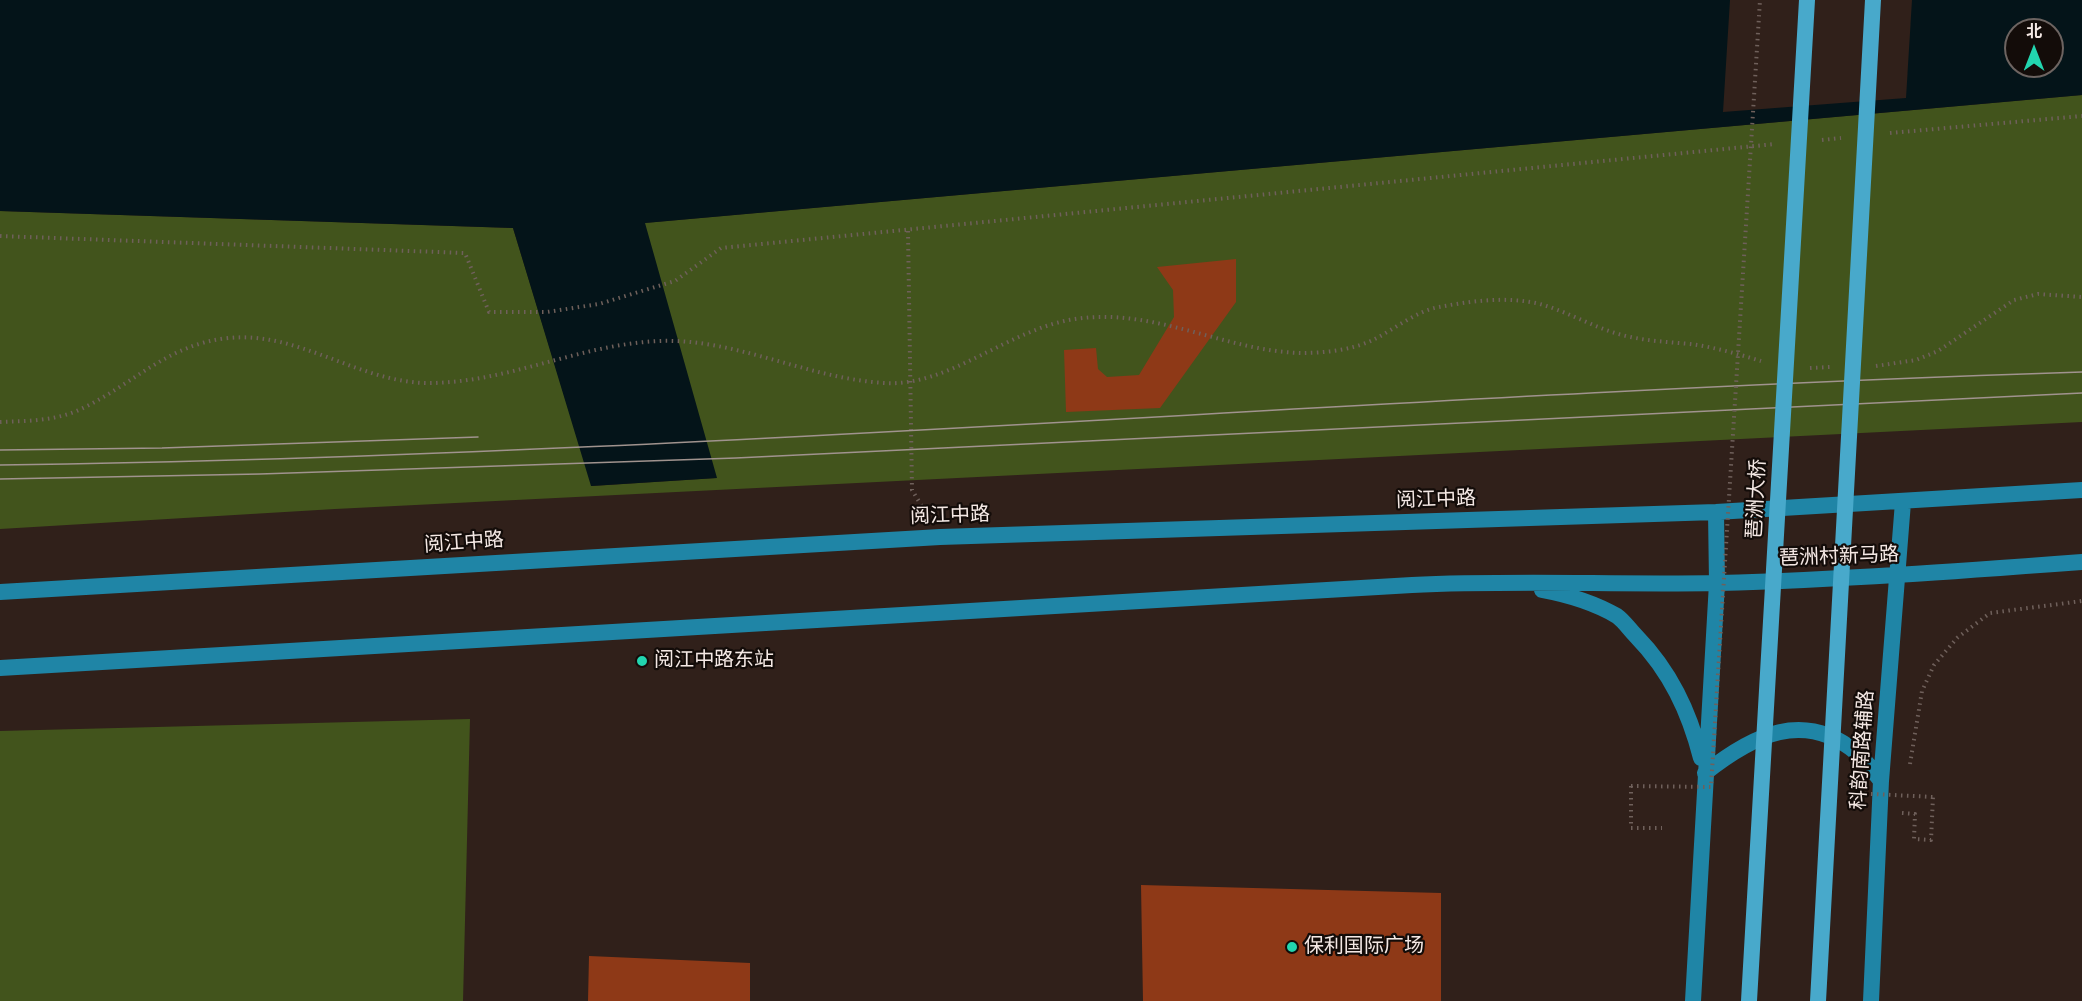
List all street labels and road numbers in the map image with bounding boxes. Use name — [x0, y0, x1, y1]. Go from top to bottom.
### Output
street label: 琶洲大桥 — [1743, 458, 1771, 540]
street label: 阅江中路 — [1396, 487, 1476, 513]
street label: 阅江中路 — [910, 503, 990, 529]
street label: 阅江中路 — [423, 528, 505, 558]
street label: 琶洲村新马路 — [1779, 543, 1899, 571]
street label: 科韵南路辅路 — [1847, 689, 1879, 811]

